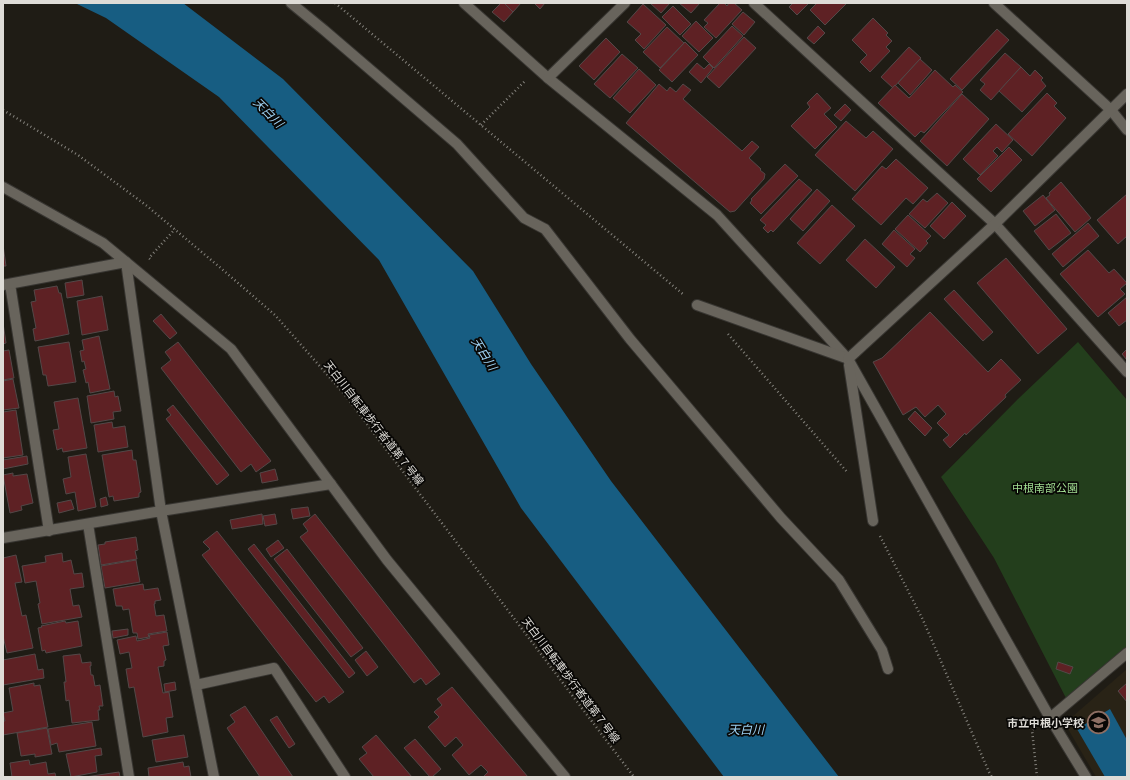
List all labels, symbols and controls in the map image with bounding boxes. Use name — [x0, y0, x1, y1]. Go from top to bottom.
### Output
water label: 天白川 — [250, 95, 287, 132]
water label: 天白川 — [469, 335, 501, 375]
street label: 天白川自転車歩行者道第７号線 — [321, 359, 426, 488]
park label: 中根南部公園 — [1012, 482, 1078, 495]
street label: 天白川自転車歩行者道第７号線 — [519, 615, 622, 746]
school or university icon: 市立中根小学校 — [1086, 710, 1112, 736]
place label: 市立中根小学校 — [1007, 717, 1084, 730]
water label: 天白川 — [728, 723, 766, 737]

